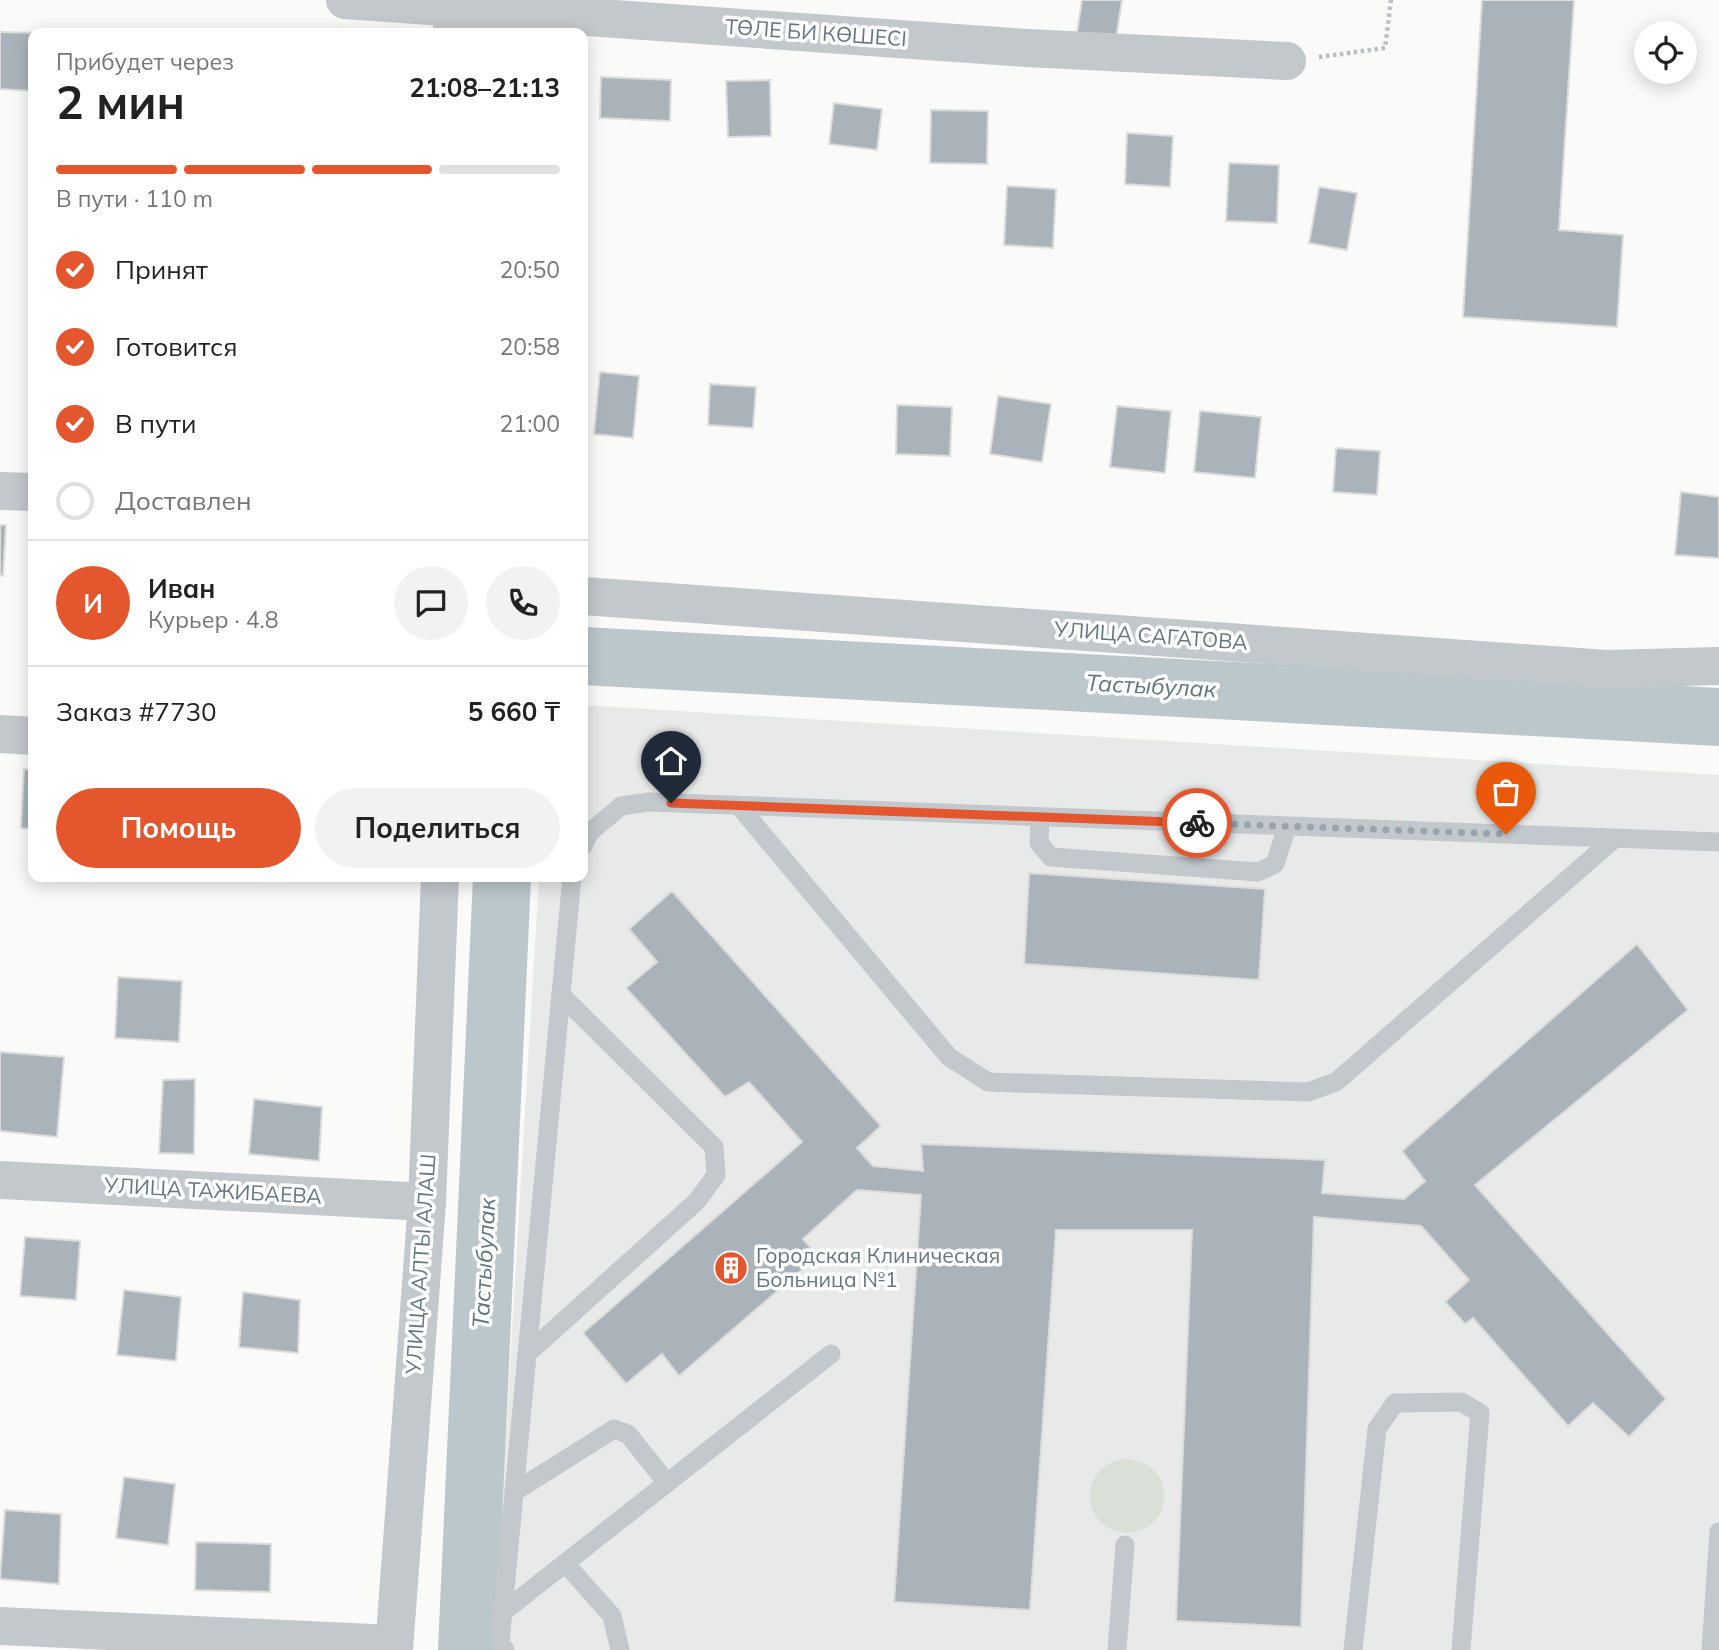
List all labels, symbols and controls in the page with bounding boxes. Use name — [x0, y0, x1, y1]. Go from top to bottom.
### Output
street label: ТӨЛЕ БИ КӨШЕСІ — [724, 13, 908, 51]
map controls — [1634, 21, 1697, 84]
button: locate — [1634, 21, 1697, 84]
text: Прибудет через — [56, 47, 234, 76]
text: 21:08–21:13 — [409, 71, 560, 104]
text: 2 мин — [56, 73, 185, 131]
text: В пути · 110 m — [56, 184, 213, 213]
icon: check — [56, 251, 94, 289]
text: Принят — [115, 253, 208, 286]
text: 20:50 — [500, 255, 560, 284]
icon: check — [56, 328, 94, 366]
text: Готовится — [115, 330, 238, 363]
text: 20:58 — [500, 332, 560, 361]
icon: check — [56, 405, 94, 443]
text: В пути — [115, 407, 196, 440]
text: 21:00 — [500, 409, 560, 438]
text: Доставлен — [115, 484, 252, 517]
button: chat — [394, 566, 468, 640]
button: phone — [486, 566, 560, 640]
text: Иван — [148, 572, 215, 605]
text: И — [83, 587, 103, 620]
text: Курьер · 4.8 — [148, 605, 279, 634]
street label: УЛИЦА САГАТОВА — [1052, 615, 1249, 655]
water label: Тастыбулак — [1085, 668, 1217, 703]
text: Заказ #7730 — [56, 695, 217, 728]
text: 5 660 ₸ — [468, 695, 560, 728]
pin — [641, 731, 701, 803]
icon: home — [652, 742, 690, 780]
pin — [1476, 762, 1536, 834]
icon: bag — [1487, 773, 1525, 811]
button: Помощь — [56, 788, 301, 868]
button: Поделиться — [315, 788, 560, 868]
courier — [1162, 788, 1232, 858]
icon: bike — [1178, 804, 1216, 842]
street label: УЛИЦА АЛТЫ АЛАШ — [399, 1153, 441, 1376]
street label: УЛИЦА ТАЖИБАЕВА — [103, 1171, 323, 1209]
water label: Тастыбулак — [466, 1197, 501, 1329]
place label: Городская Клиническая Больница №1 — [756, 1242, 1000, 1292]
building icon: Городская Клиническая Больница №1 — [712, 1249, 750, 1287]

